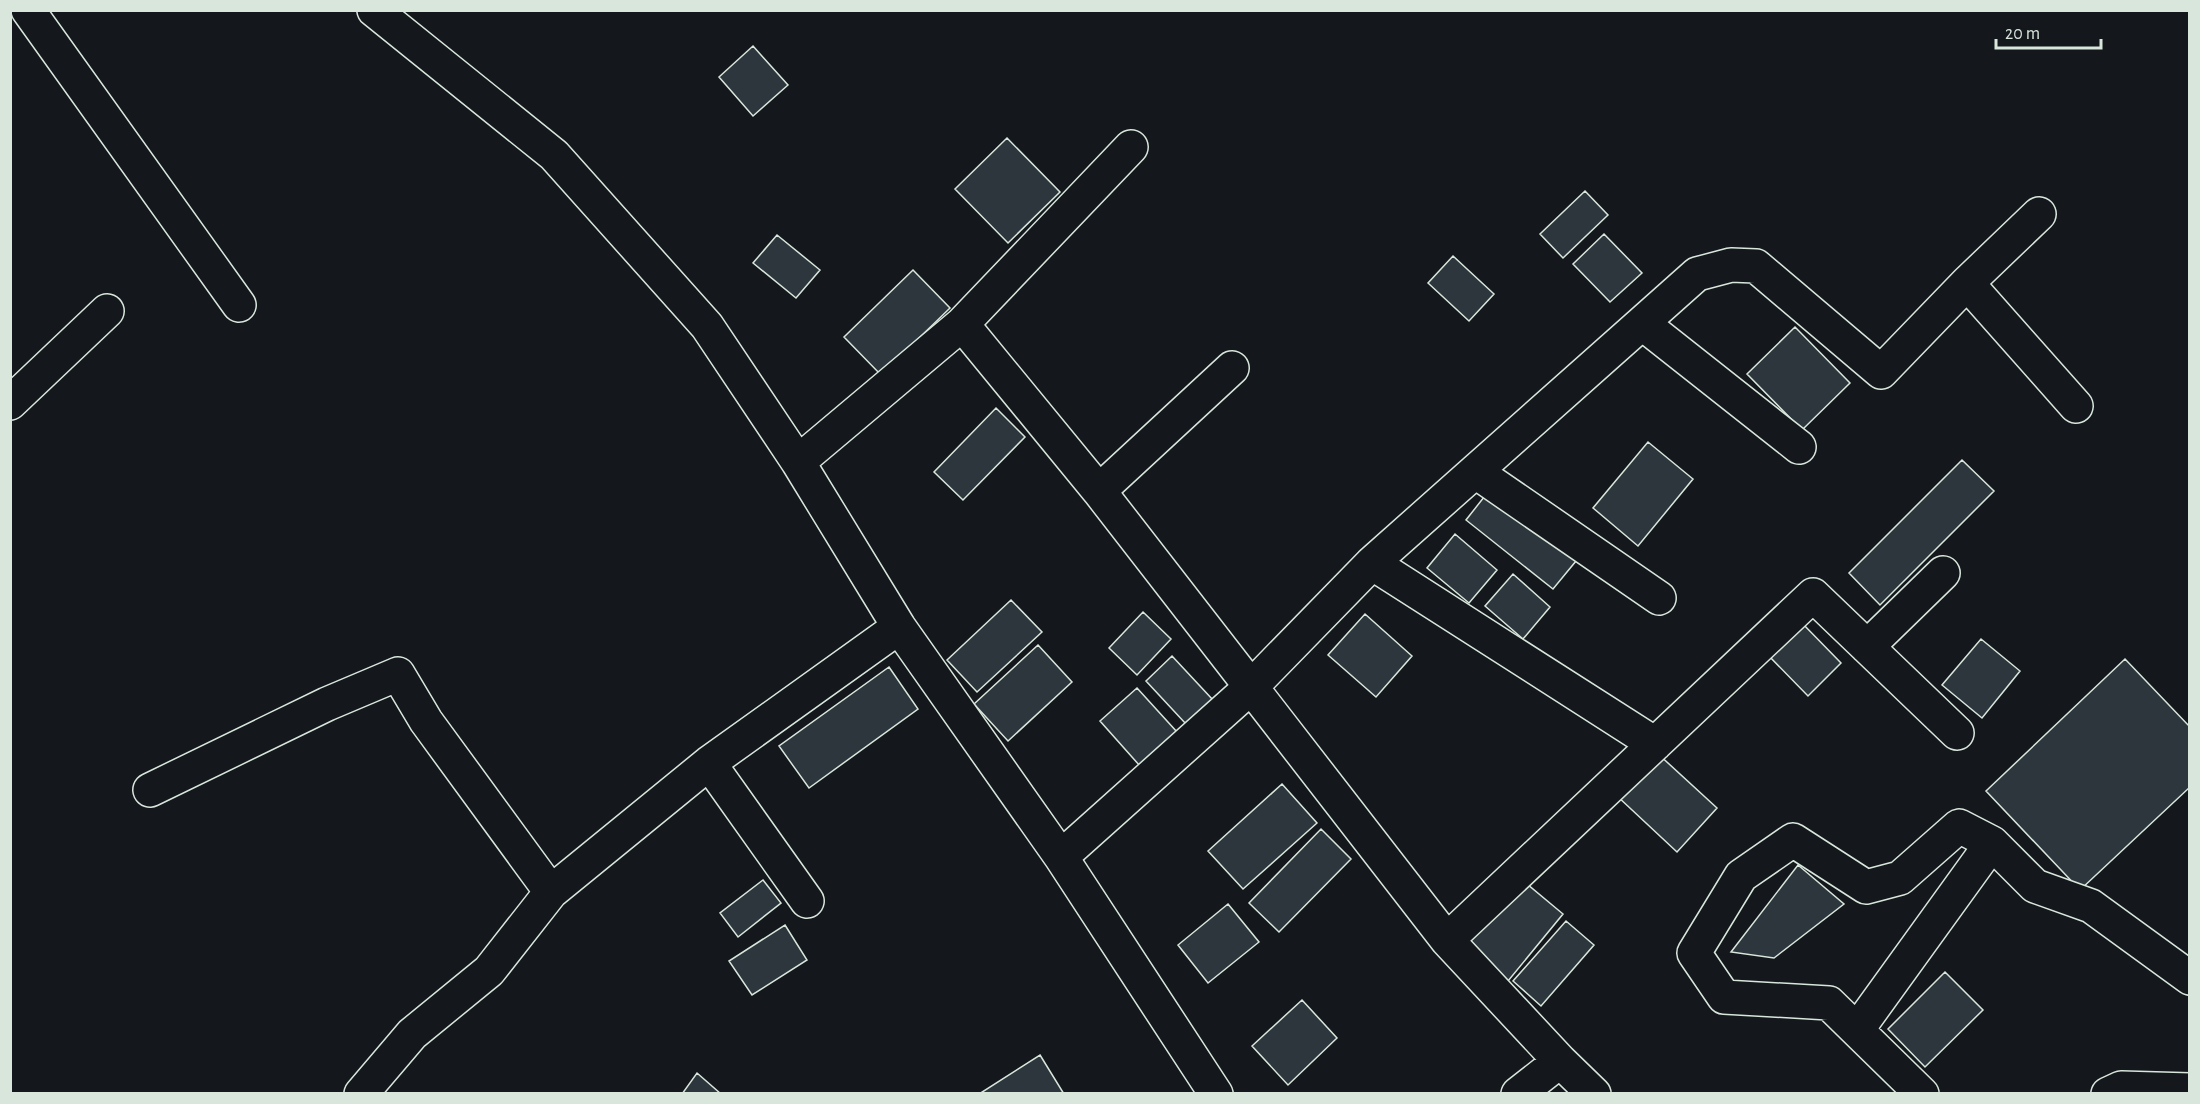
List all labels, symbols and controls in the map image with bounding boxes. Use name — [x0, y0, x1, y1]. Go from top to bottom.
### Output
scale bar — [1996, 12, 2101, 50]
text: 20 m — [2005, 25, 2040, 43]

